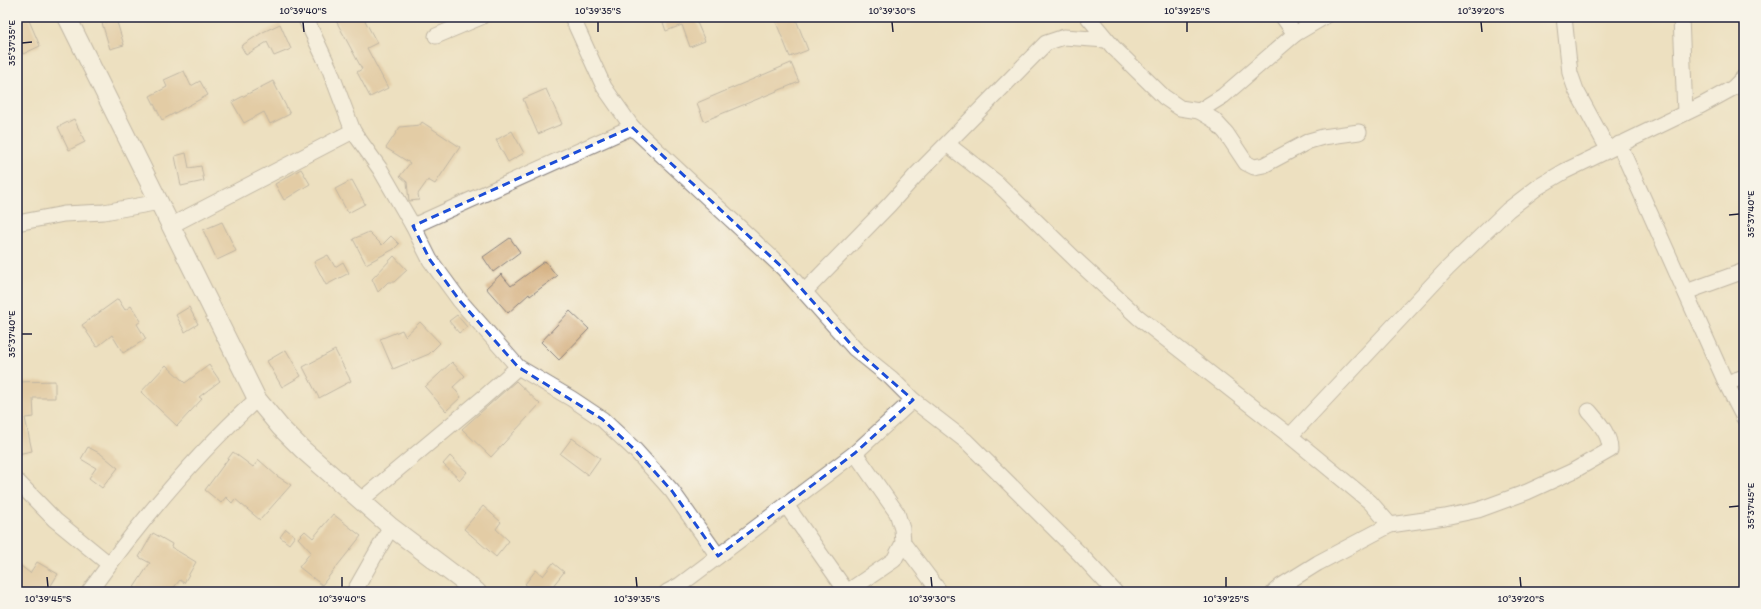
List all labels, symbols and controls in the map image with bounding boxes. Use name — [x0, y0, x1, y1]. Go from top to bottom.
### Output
text: 10°39'40"S — [279, 4, 327, 17]
text: 10°39'35"S — [575, 4, 622, 17]
text: 10°39'30"S — [868, 4, 916, 17]
text: 10°39'25"S — [1164, 4, 1210, 17]
text: 10°39'20"S — [1458, 4, 1505, 17]
text: 35°37'35"E — [5, 20, 18, 66]
text: 35°37'40"E — [1744, 190, 1757, 238]
text: 35°37'40"E — [5, 310, 18, 358]
text: 35°37'45"E — [1744, 482, 1757, 529]
text: 10°39'45"S — [25, 592, 72, 605]
text: 10°39'40"S — [318, 592, 366, 605]
text: 10°39'35"S — [614, 592, 661, 605]
text: 10°39'30"S — [908, 592, 956, 605]
text: 10°39'25"S — [1203, 592, 1249, 605]
text: 10°39'20"S — [1498, 592, 1545, 605]

